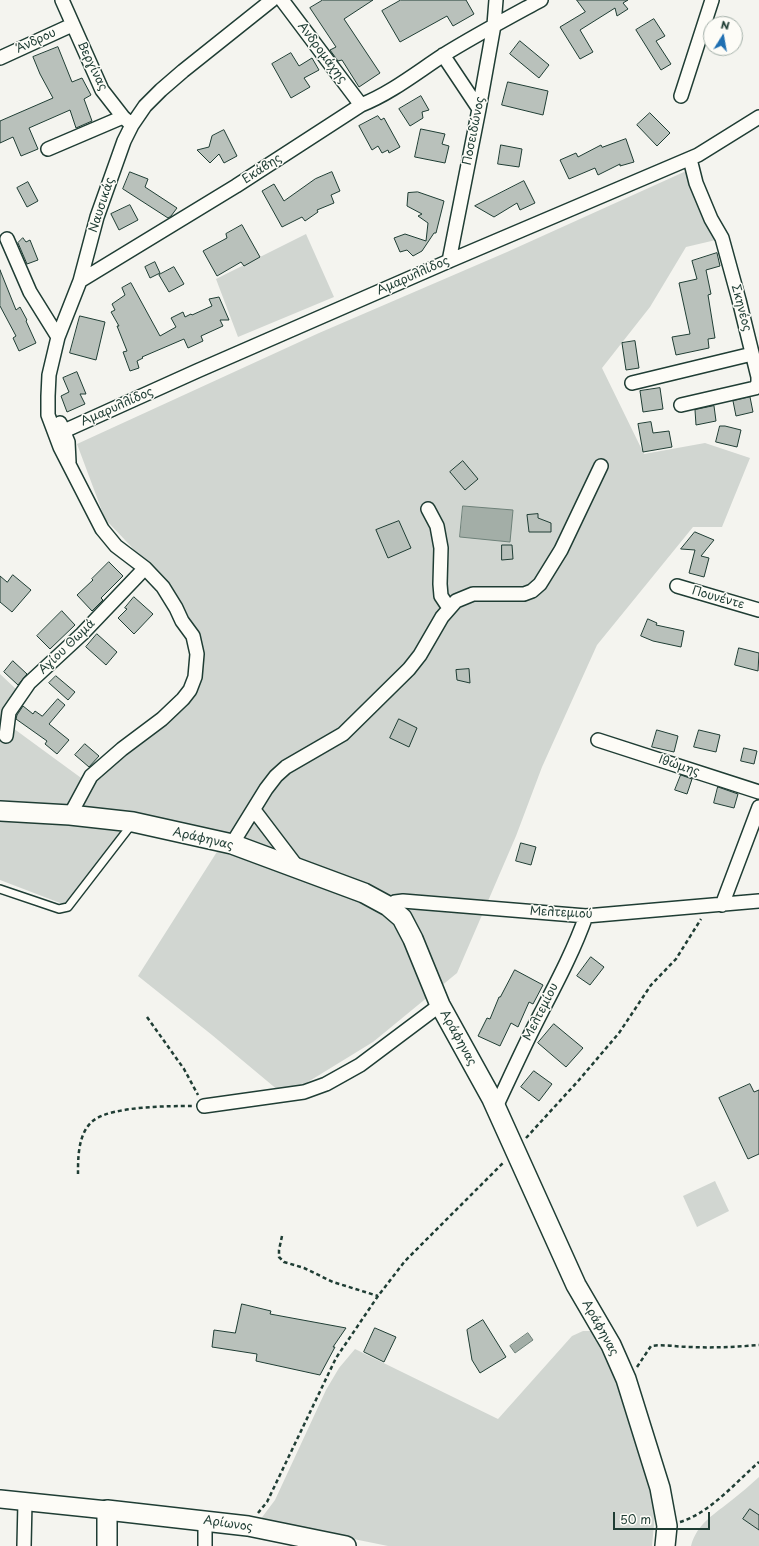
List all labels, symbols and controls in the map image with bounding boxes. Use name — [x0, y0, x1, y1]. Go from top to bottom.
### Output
north arrow — [703, 16, 743, 56]
text: N — [719, 16, 731, 34]
street label: Ανδρομάχης — [294, 20, 350, 86]
street label: Άνδρου — [14, 25, 58, 57]
street label: Βεργίνας — [74, 39, 110, 93]
street label: Ποσειδώνος — [460, 95, 488, 167]
street label: Εκάβης — [240, 151, 284, 187]
street label: Ναυσικάς — [86, 176, 118, 234]
street label: Αμαρυλλίδος — [375, 254, 451, 298]
street label: Σκηνέος — [728, 283, 754, 333]
street label: Αμαρυλλίδος — [79, 385, 155, 429]
street label: Πουνέντε — [690, 584, 746, 612]
street label: Αγίου Θωμά — [36, 617, 98, 677]
street label: Ιθώμης — [657, 753, 701, 779]
street label: Αράφηνας — [171, 825, 235, 853]
street label: Μελτεμιού — [529, 904, 593, 922]
street label: Μελτεμίου — [520, 981, 562, 1043]
street label: Αράφηνας — [437, 1008, 479, 1068]
street label: Αράφηνας — [579, 1298, 621, 1358]
scale bar — [615, 1504, 712, 1530]
text: 50 m — [620, 1510, 651, 1528]
street label: Αρίωνος — [202, 1513, 254, 1535]

